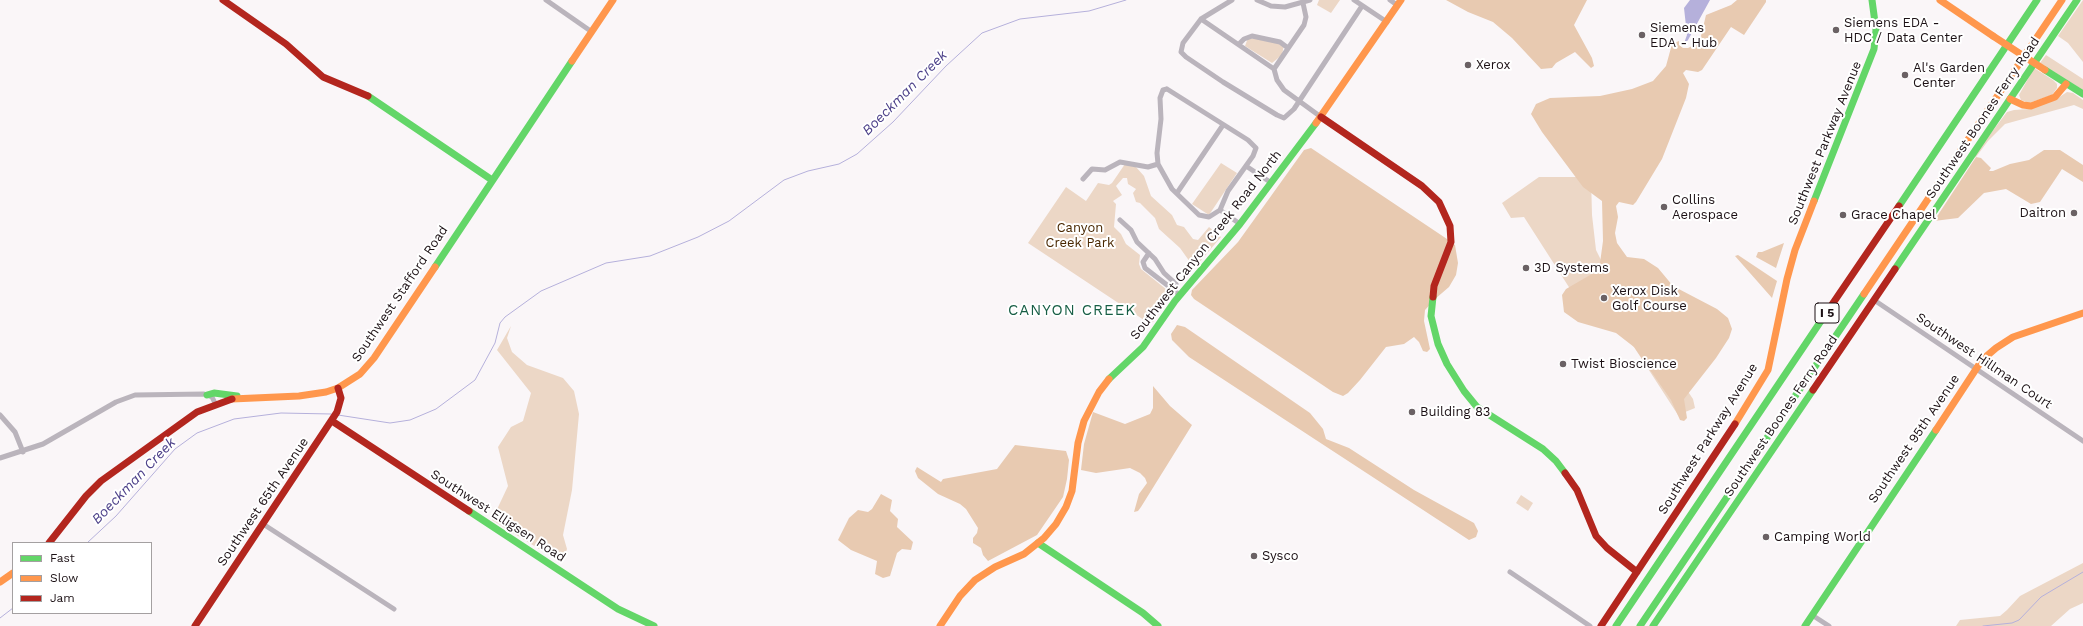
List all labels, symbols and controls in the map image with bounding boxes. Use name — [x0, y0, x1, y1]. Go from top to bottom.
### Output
place label: Siemens EDA - HDC / Data Center — [1844, 15, 1963, 46]
place label: Siemens EDA - Hub — [1650, 20, 1717, 51]
marker: Siemens EDA - HDC / Data Center — [1831, 25, 1841, 35]
marker: Siemens EDA - Hub — [1637, 30, 1647, 40]
street label: Southwest Boones Ferry Road — [1923, 34, 2043, 202]
water label: Boeckman Creek — [859, 47, 951, 139]
place label: Xerox — [1476, 57, 1510, 73]
street label: Southwest Parkway Avenue — [1785, 59, 1865, 227]
marker: Xerox — [1463, 60, 1473, 70]
place label: Al's Garden Center — [1913, 60, 1985, 91]
marker: Al's Garden Center — [1900, 70, 1910, 80]
street label: Southwest Canyon Creek Road North — [1127, 147, 1285, 343]
place label: Collins Aerospace — [1672, 192, 1738, 223]
marker: Collins Aerospace — [1659, 202, 1669, 212]
place label: Daitron — [2019, 205, 2066, 221]
place label: Grace Chapel — [1851, 207, 1936, 223]
marker: Daitron — [2069, 208, 2079, 218]
marker: Grace Chapel — [1838, 210, 1848, 220]
park label: Canyon Creek Park — [1046, 220, 1114, 251]
street label: Southwest Stafford Road — [349, 223, 451, 365]
place label: 3D Systems — [1534, 260, 1609, 276]
marker: 3D Systems — [1521, 263, 1531, 273]
place label: Xerox Disk Golf Course — [1612, 283, 1687, 314]
marker: Xerox Disk Golf Course — [1599, 293, 1609, 303]
district label: CANYON CREEK — [1008, 302, 1136, 320]
road number: I 5 — [1815, 303, 1839, 323]
street label: Southwest Hillman Court — [1913, 310, 2055, 412]
street label: Southwest Boones Ferry Road — [1721, 332, 1841, 500]
place label: Twist Bioscience — [1571, 356, 1677, 372]
marker: Twist Bioscience — [1558, 359, 1568, 369]
street label: Southwest Parkway Avenue — [1655, 361, 1761, 517]
street label: Southwest 95th Avenue — [1865, 372, 1963, 506]
place label: Building 83 — [1420, 404, 1490, 420]
marker: Building 83 — [1407, 407, 1417, 417]
water label: Boeckman Creek — [89, 434, 179, 528]
street label: Southwest 65th Avenue — [214, 435, 312, 569]
street label: Southwest Elligsen Road — [428, 467, 568, 565]
place label: Camping World — [1774, 529, 1871, 545]
marker: Camping World — [1761, 532, 1771, 542]
legend — [12, 542, 152, 614]
place label: Sysco — [1262, 548, 1298, 564]
text: Fast — [50, 551, 75, 565]
marker: Sysco — [1249, 551, 1259, 561]
text: Slow — [50, 571, 78, 585]
text: Jam — [50, 591, 75, 605]

